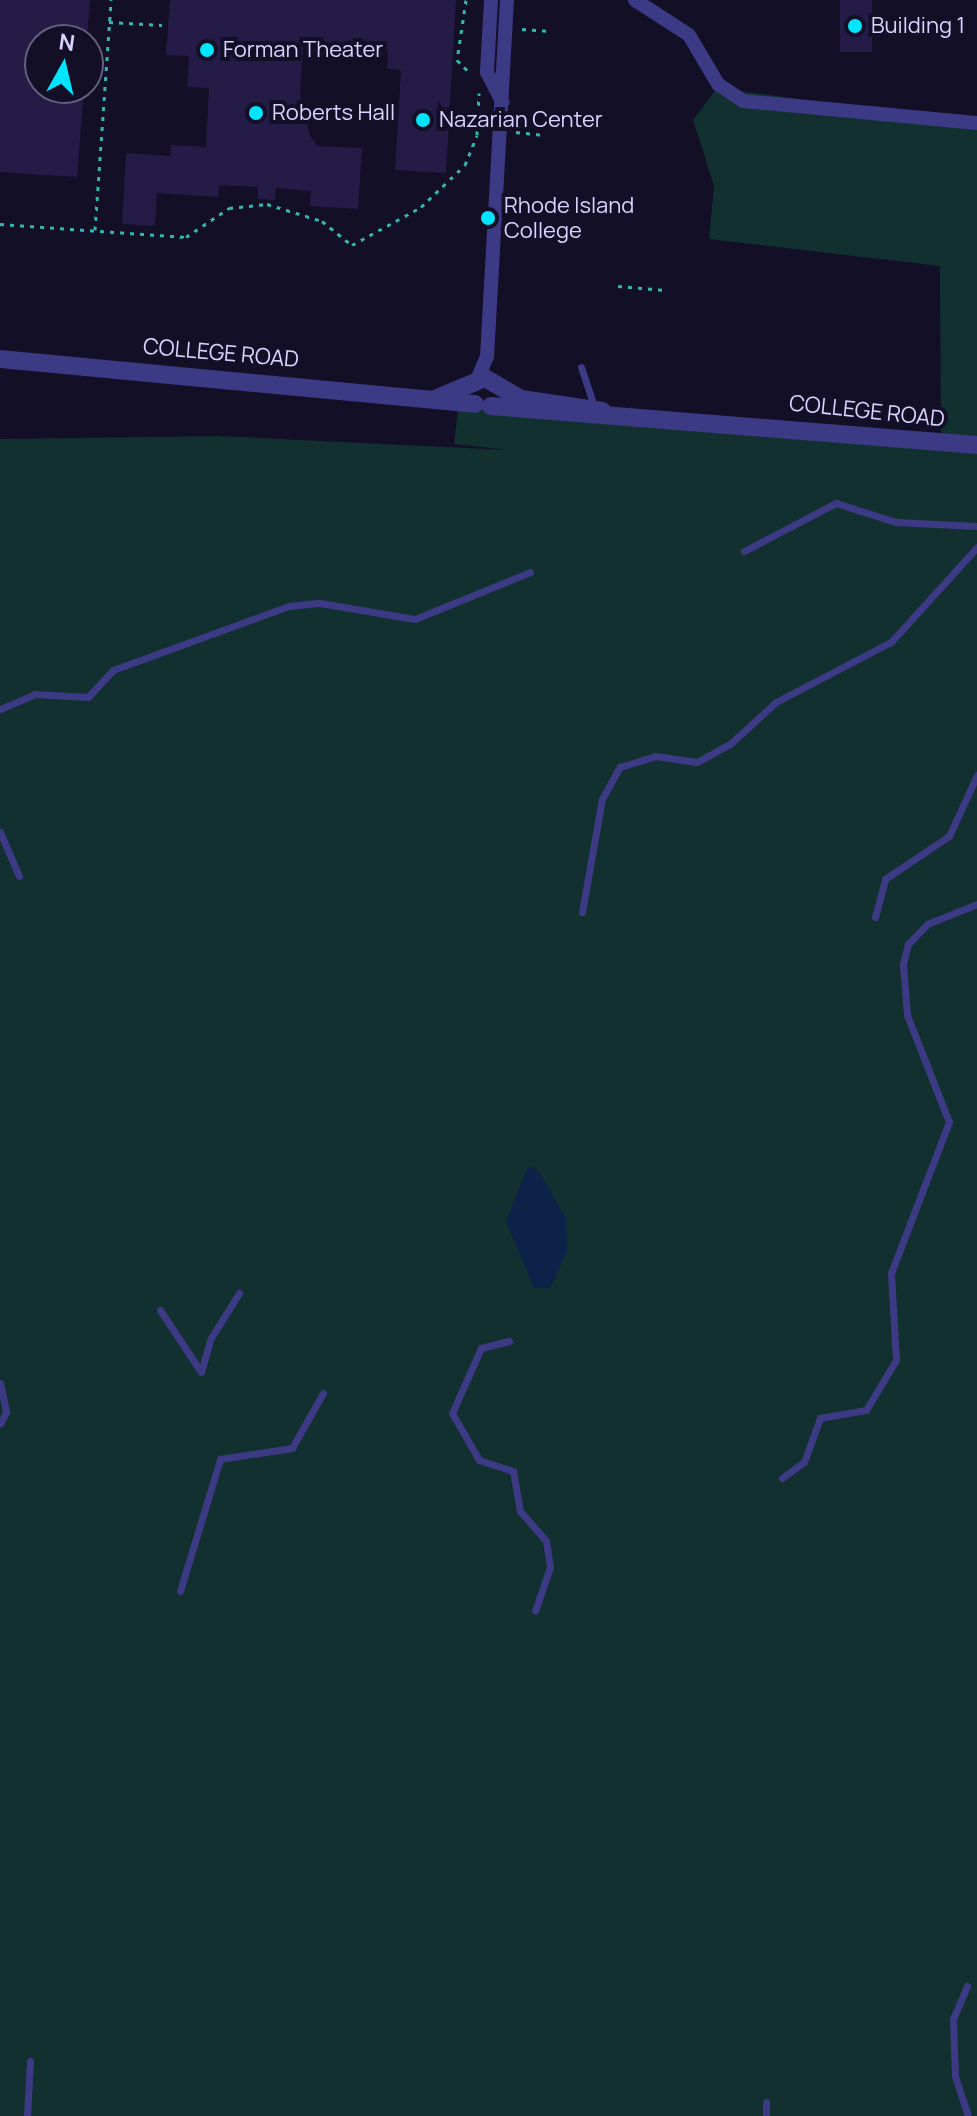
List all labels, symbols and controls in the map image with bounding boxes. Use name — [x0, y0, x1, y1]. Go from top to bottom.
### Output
place label: Building 1 — [871, 13, 965, 39]
marker: Building 1 — [846, 17, 864, 35]
north arrow — [24, 24, 104, 104]
text: N — [57, 26, 77, 58]
place label: Forman Theater — [223, 37, 383, 63]
marker: Forman Theater — [198, 41, 216, 59]
place label: Roberts Hall — [272, 100, 395, 126]
marker: Roberts Hall — [247, 104, 265, 122]
place label: Nazarian Center — [439, 107, 603, 133]
marker: Nazarian Center — [414, 111, 432, 129]
place label: Rhode Island College — [504, 192, 634, 244]
marker: Rhode Island College — [479, 209, 497, 227]
street label: COLLEGE ROAD — [142, 333, 300, 373]
street label: COLLEGE ROAD — [788, 390, 946, 432]

